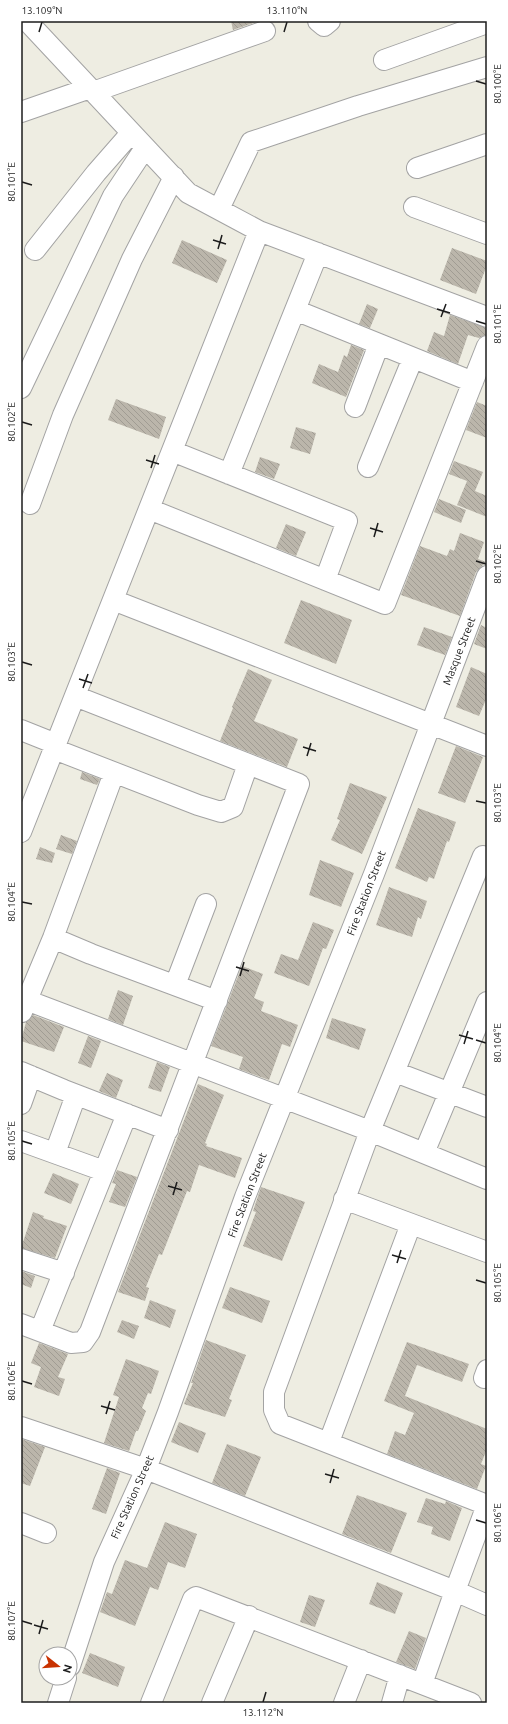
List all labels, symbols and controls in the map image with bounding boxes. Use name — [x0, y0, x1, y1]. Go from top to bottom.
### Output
text: 13.109°N — [21, 5, 63, 16]
text: 13.110°N — [266, 5, 308, 16]
text: 80.100°E — [492, 64, 503, 104]
text: 80.101°E — [6, 162, 17, 202]
text: 80.101°E — [492, 304, 503, 344]
text: 80.102°E — [6, 402, 17, 442]
text: 80.102°E — [492, 544, 503, 584]
street label: Masque Street — [440, 615, 478, 687]
text: 80.103°E — [6, 642, 17, 682]
text: 80.103°E — [492, 783, 503, 823]
street label: Fire Station Street — [344, 848, 388, 937]
text: 80.104°E — [6, 882, 17, 922]
text: 80.104°E — [492, 1023, 503, 1063]
text: 80.105°E — [6, 1121, 17, 1161]
street label: Fire Station Street — [225, 1150, 269, 1239]
text: 80.105°E — [492, 1263, 503, 1303]
text: 80.106°E — [6, 1361, 17, 1401]
street label: Fire Station Street — [108, 1453, 156, 1540]
text: 80.106°E — [492, 1503, 503, 1543]
text: 80.107°E — [6, 1601, 17, 1641]
north arrow — [38, 1646, 78, 1686]
text: N — [61, 1663, 75, 1675]
text: 13.112°N — [242, 1707, 284, 1718]

